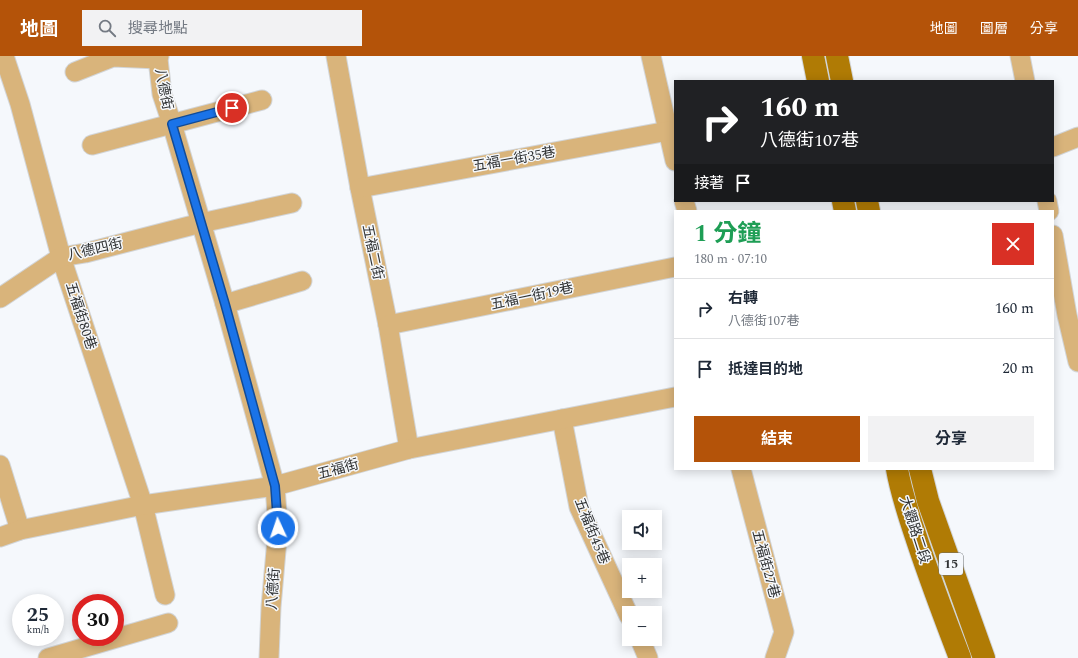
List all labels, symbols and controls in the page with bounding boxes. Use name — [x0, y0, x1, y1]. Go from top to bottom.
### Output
search box — [82, 10, 362, 46]
text: 地圖 — [20, 15, 58, 44]
icon: search — [96, 17, 118, 39]
text: 搜尋地點 — [128, 17, 188, 40]
text: 地圖 — [930, 18, 958, 39]
text: 圖層 — [980, 18, 1008, 39]
text: 分享 — [1030, 18, 1058, 39]
street label: 八德街 — [150, 66, 178, 112]
text: 160 m — [760, 86, 839, 129]
pin — [215, 91, 249, 125]
icon: right — [694, 96, 746, 148]
icon: arrive — [221, 97, 243, 119]
text: 八德街107巷 — [760, 127, 859, 154]
street label: 五福一街35巷 — [471, 141, 557, 177]
text: 接著 — [694, 172, 724, 195]
icon: arrive — [732, 172, 754, 194]
text: 1 分鐘 — [694, 216, 761, 252]
street label: 五福二街 — [357, 222, 389, 282]
button: close — [992, 223, 1034, 265]
street label: 八德四街 — [65, 232, 125, 266]
text: 180 m · 07:10 — [694, 249, 767, 269]
street label: 五福一街19巷 — [489, 277, 575, 315]
street label: 五福街80巷 — [60, 279, 102, 353]
text: 右轉 — [728, 287, 758, 310]
text: 160 m — [995, 297, 1034, 320]
icon: right — [694, 298, 716, 320]
text: 八德街107巷 — [728, 311, 800, 331]
text: 20 m — [1002, 357, 1034, 380]
icon: arrive — [694, 358, 716, 380]
text: 抵達目的地 — [728, 358, 803, 381]
button: 結束 — [694, 416, 860, 462]
button: 分享 — [868, 416, 1034, 462]
street label: 五福街 — [315, 453, 361, 485]
street label: 大觀路二段 — [894, 493, 936, 567]
street label: 五福街45巷 — [569, 495, 615, 567]
position arrow — [257, 507, 299, 549]
map controls — [622, 510, 662, 646]
button: sound — [622, 510, 662, 550]
street label: 五福街27巷 — [747, 527, 785, 601]
road number: 15 — [939, 553, 963, 575]
button: + — [622, 558, 662, 598]
street label: 八德街 — [261, 567, 285, 611]
speed limit sign: 30 — [72, 594, 124, 646]
text: 25 — [27, 600, 49, 630]
button: − — [622, 606, 662, 646]
text: km/h — [27, 622, 49, 638]

